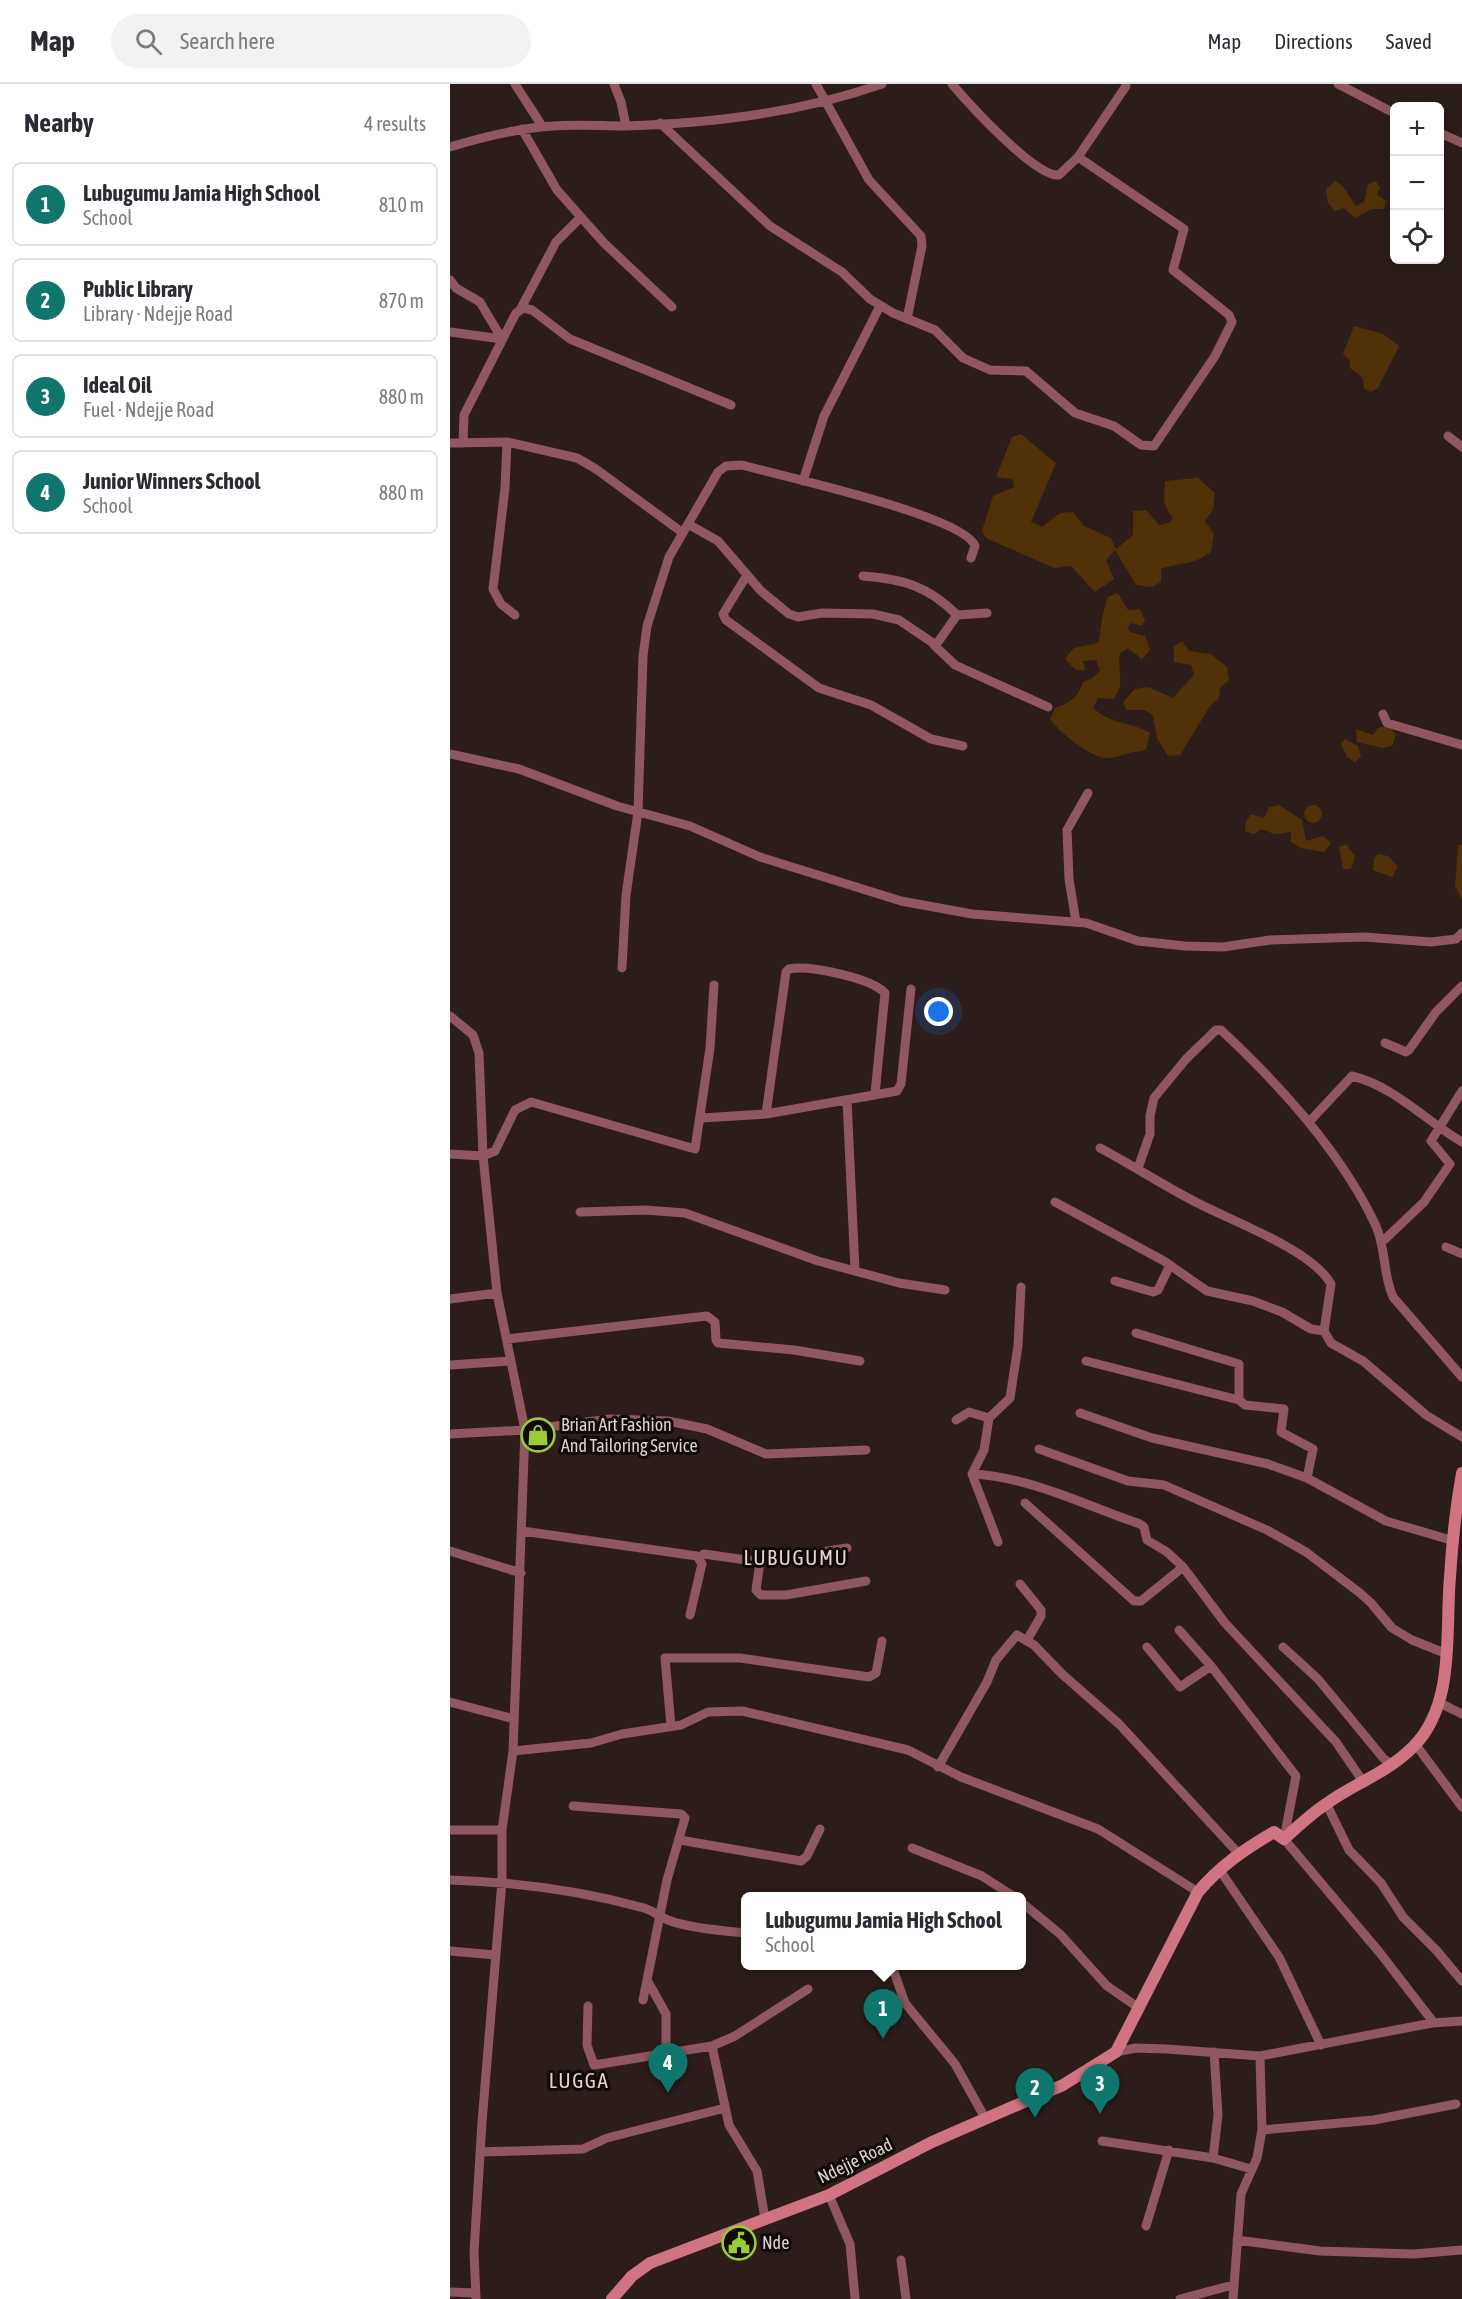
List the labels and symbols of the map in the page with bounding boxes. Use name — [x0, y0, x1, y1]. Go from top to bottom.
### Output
your location — [924, 997, 953, 1026]
place label: Brian Art Fashion And Tailoring Service — [561, 1414, 698, 1456]
shop icon: Brian Art Fashion And Tailoring Service — [520, 1417, 556, 1453]
district label: LUBUGUMU — [744, 1545, 848, 1569]
pin: 1 — [864, 1990, 902, 2039]
pin: 4 — [648, 2044, 688, 2093]
pin: 3 — [1080, 2064, 1120, 2114]
district label: LUGGA — [549, 2068, 609, 2092]
pin: 2 — [1016, 2068, 1054, 2118]
street label: Ndejje Road — [814, 2133, 896, 2188]
public building icon: Nde — [721, 2225, 757, 2261]
place label: Nde — [762, 2232, 789, 2253]

